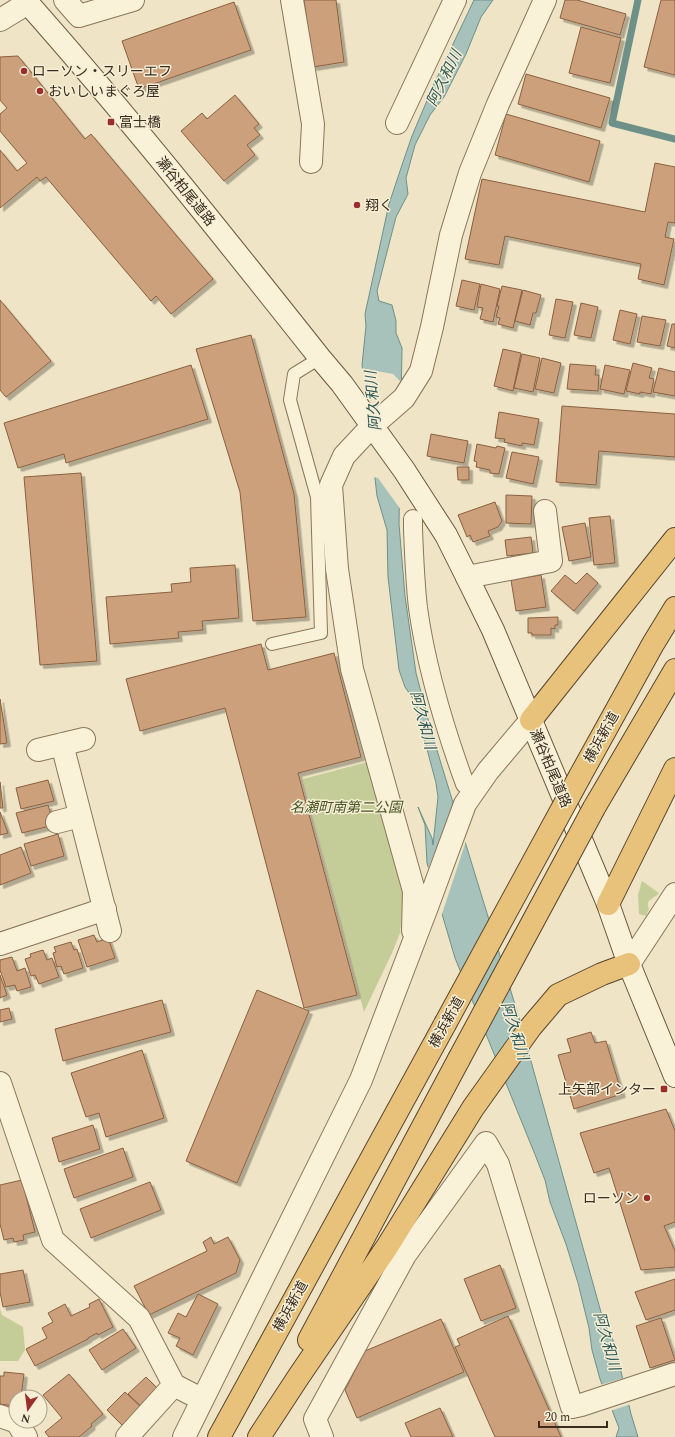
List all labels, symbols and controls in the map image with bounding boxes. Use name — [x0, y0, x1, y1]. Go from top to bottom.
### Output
water label: 阿久和川 — [421, 44, 469, 110]
place label: ローソン・スリーエフ — [32, 61, 172, 82]
marker: ローソン・スリーエフ — [19, 66, 29, 76]
place label: おいしいまぐろ屋 — [48, 81, 160, 102]
marker: おいしいまぐろ屋 — [35, 86, 45, 96]
place label: 富士橋 — [119, 112, 161, 133]
marker: 富士橋 — [106, 117, 116, 127]
street label: 瀬谷柏尾道路 — [151, 152, 220, 231]
place label: 翔く — [365, 195, 393, 216]
marker: 翔く — [352, 200, 362, 210]
water label: 阿久和川 — [359, 368, 388, 432]
water label: 阿久和川 — [404, 688, 442, 754]
street label: 横浜新道 — [579, 708, 624, 767]
street label: 瀬谷柏尾道路 — [524, 725, 577, 811]
park label: 名瀬町南第二公園 — [290, 797, 404, 818]
street label: 横浜新道 — [424, 993, 469, 1052]
water label: 阿久和川 — [495, 999, 535, 1065]
place label: 上矢部インター — [558, 1079, 656, 1100]
marker: 上矢部インター — [659, 1084, 669, 1094]
place label: ローソン — [583, 1188, 639, 1209]
marker: ローソン — [642, 1193, 652, 1203]
street label: 横浜新道 — [268, 1277, 313, 1336]
water label: 阿久和川 — [587, 1309, 626, 1375]
north arrow — [8, 1389, 48, 1429]
scale bar — [539, 1403, 607, 1429]
text: 20 m — [545, 1408, 570, 1427]
text: N — [19, 1409, 32, 1428]

